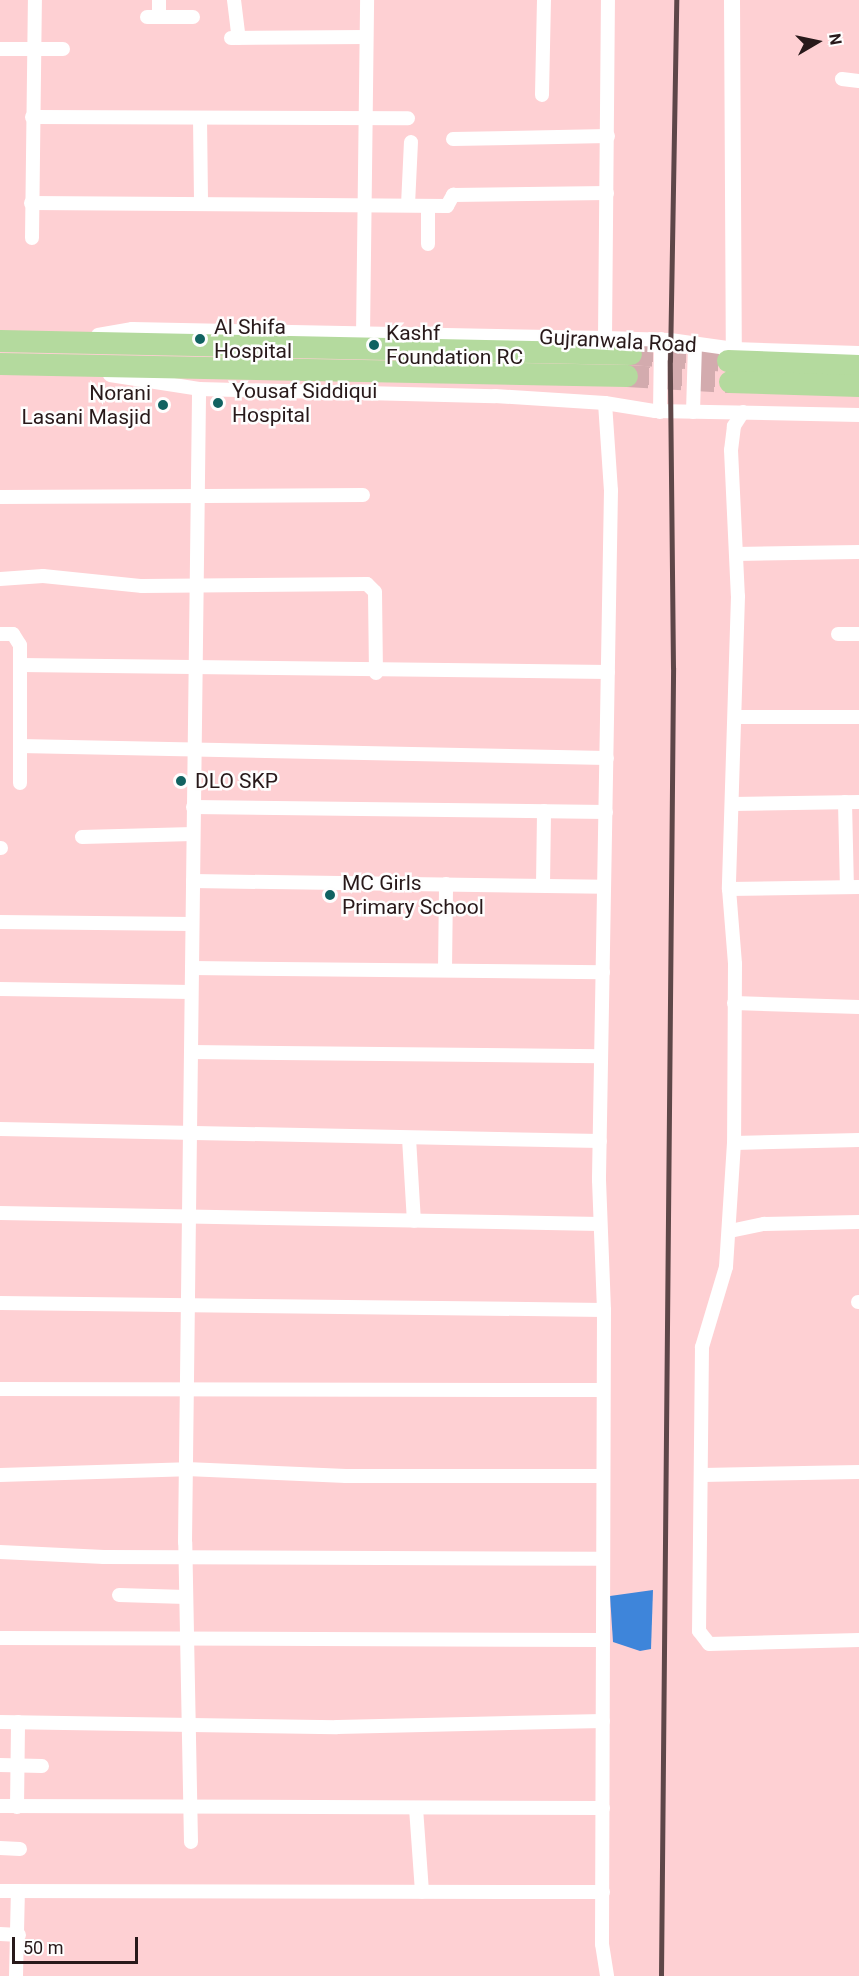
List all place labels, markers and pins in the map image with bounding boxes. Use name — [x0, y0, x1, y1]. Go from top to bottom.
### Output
place label: Al Shifa Hospital — [214, 314, 292, 364]
place label: Kashf Foundation RC — [386, 320, 523, 370]
marker: Al Shifa Hospital — [191, 330, 209, 348]
marker: Kashf Foundation RC — [367, 338, 381, 352]
place label: Yousaf Siddiqui Hospital — [232, 378, 377, 428]
place label: Norani Lasani Masjid — [22, 380, 151, 430]
marker: Yousaf Siddiqui Hospital — [209, 394, 227, 412]
marker: Norani Lasani Masjid — [156, 398, 170, 412]
place label: DLO SKP — [195, 768, 278, 794]
marker: DLO SKP — [172, 772, 190, 790]
place label: MC Girls Primary School — [342, 870, 484, 920]
marker: MC Girls Primary School — [323, 888, 337, 902]

